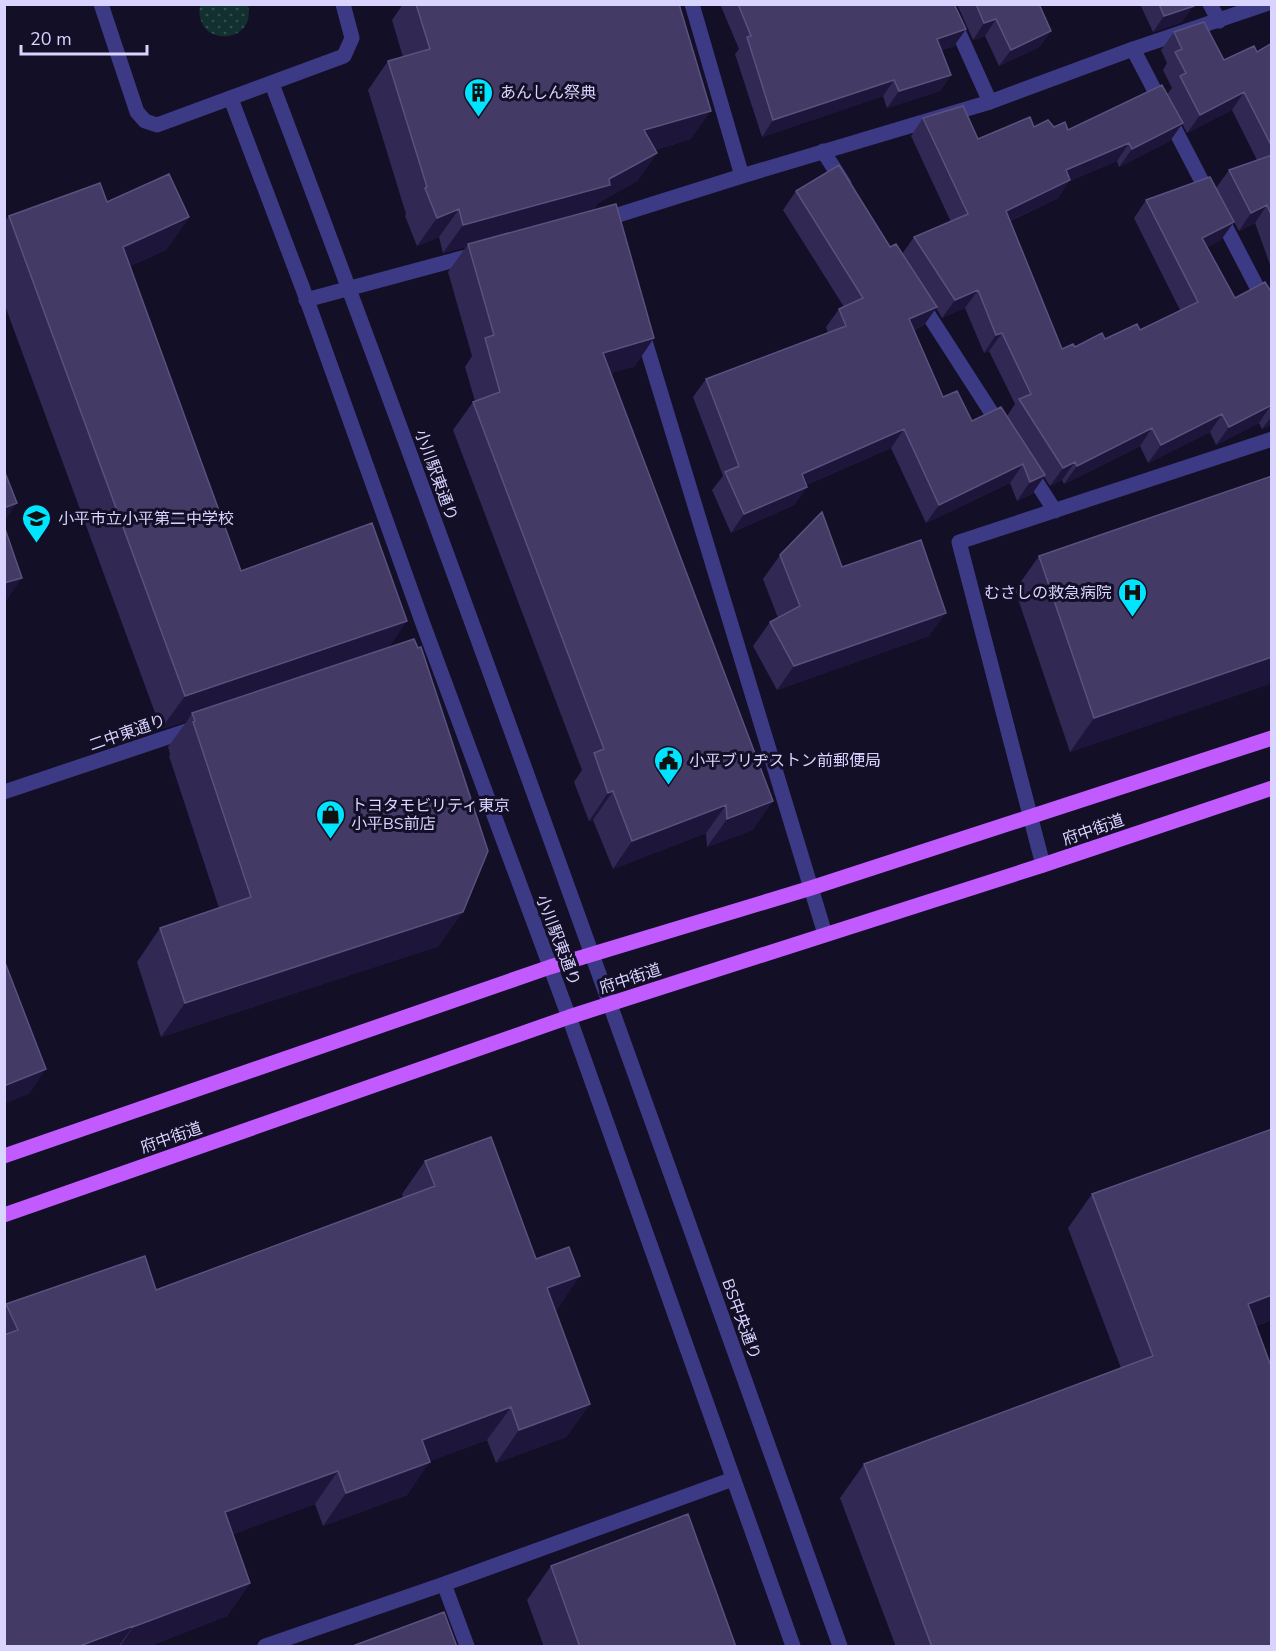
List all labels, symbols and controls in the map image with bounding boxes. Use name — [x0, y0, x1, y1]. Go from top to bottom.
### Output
scale bar — [21, 18, 147, 56]
text: 20 m — [30, 27, 72, 51]
building icon: あんしん祭典 — [463, 76, 495, 118]
place label: あんしん祭典 — [500, 82, 596, 104]
street label: 小川駅東通り — [409, 426, 463, 524]
school or university icon: 小平市立小平第二中学校 — [21, 502, 53, 544]
place label: 小平市立小平第二中学校 — [58, 508, 234, 530]
hospital icon: むさしの救急病院 — [1117, 576, 1149, 618]
place label: むさしの救急病院 — [984, 582, 1112, 604]
street label: 二中東通り — [86, 710, 169, 756]
public building icon: 小平ブリヂストン前郵便局 — [652, 744, 684, 786]
place label: 小平ブリヂストン前郵便局 — [689, 750, 881, 772]
place label: トヨタモビリティ東京 小平BS前店 — [351, 795, 510, 835]
shop icon: トヨタモビリティ東京 小平BS前店 — [314, 798, 346, 840]
street label: 府中街道 — [1059, 809, 1127, 851]
street label: 小川駅東通り — [531, 892, 586, 989]
street label: 府中街道 — [596, 959, 664, 999]
street label: 府中街道 — [137, 1117, 205, 1159]
street label: BS中央通り — [716, 1276, 766, 1363]

